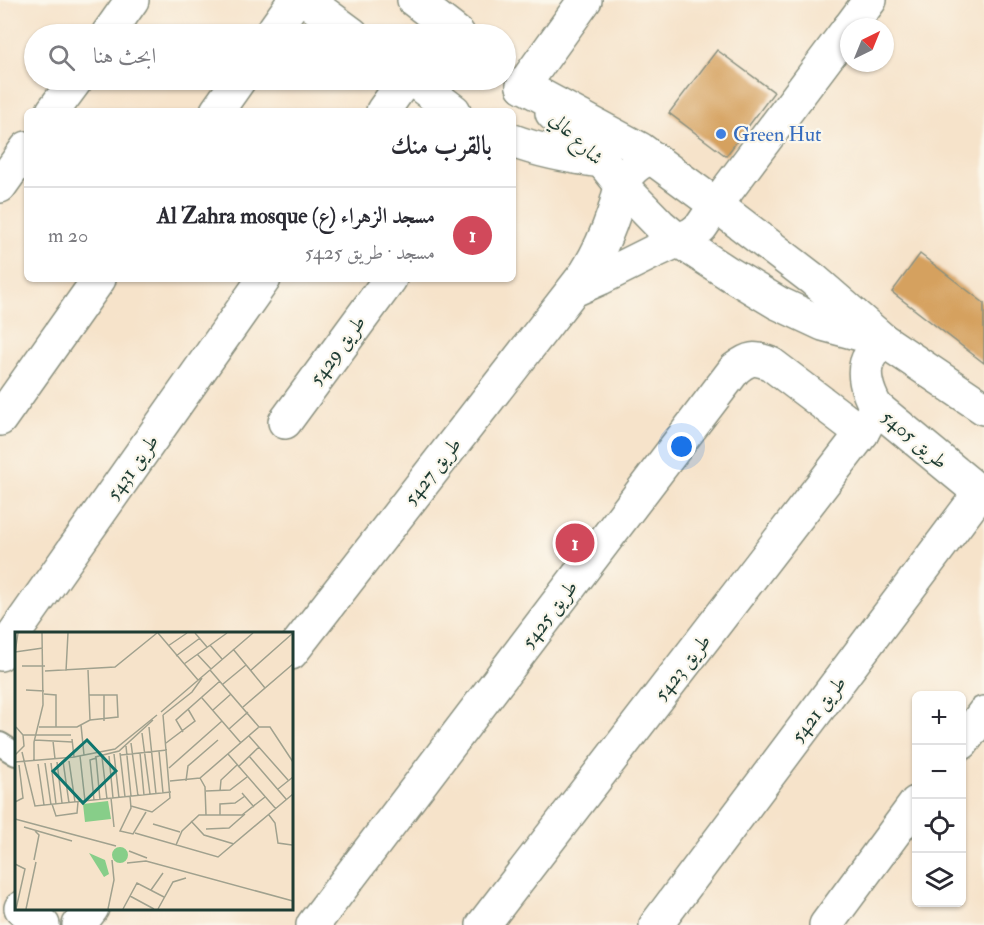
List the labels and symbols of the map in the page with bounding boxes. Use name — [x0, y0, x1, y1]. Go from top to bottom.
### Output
north arrow — [840, 18, 894, 72]
street label: شارع عالي — [541, 107, 609, 174]
place label: Green Hut — [733, 122, 822, 147]
marker: Green Hut — [714, 127, 728, 141]
street label: طريق 5429 — [304, 310, 371, 390]
street label: طريق 5405 — [876, 404, 953, 474]
street label: طريق 5431 — [101, 430, 164, 505]
street label: طريق 5427 — [398, 432, 467, 510]
your location — [667, 432, 696, 461]
pin: 1 — [556, 520, 594, 566]
street label: طريق 5425 — [516, 575, 583, 653]
street label: طريق 5423 — [649, 629, 716, 706]
inset map — [15, 632, 292, 910]
street label: طريق 5421 — [785, 671, 852, 748]

